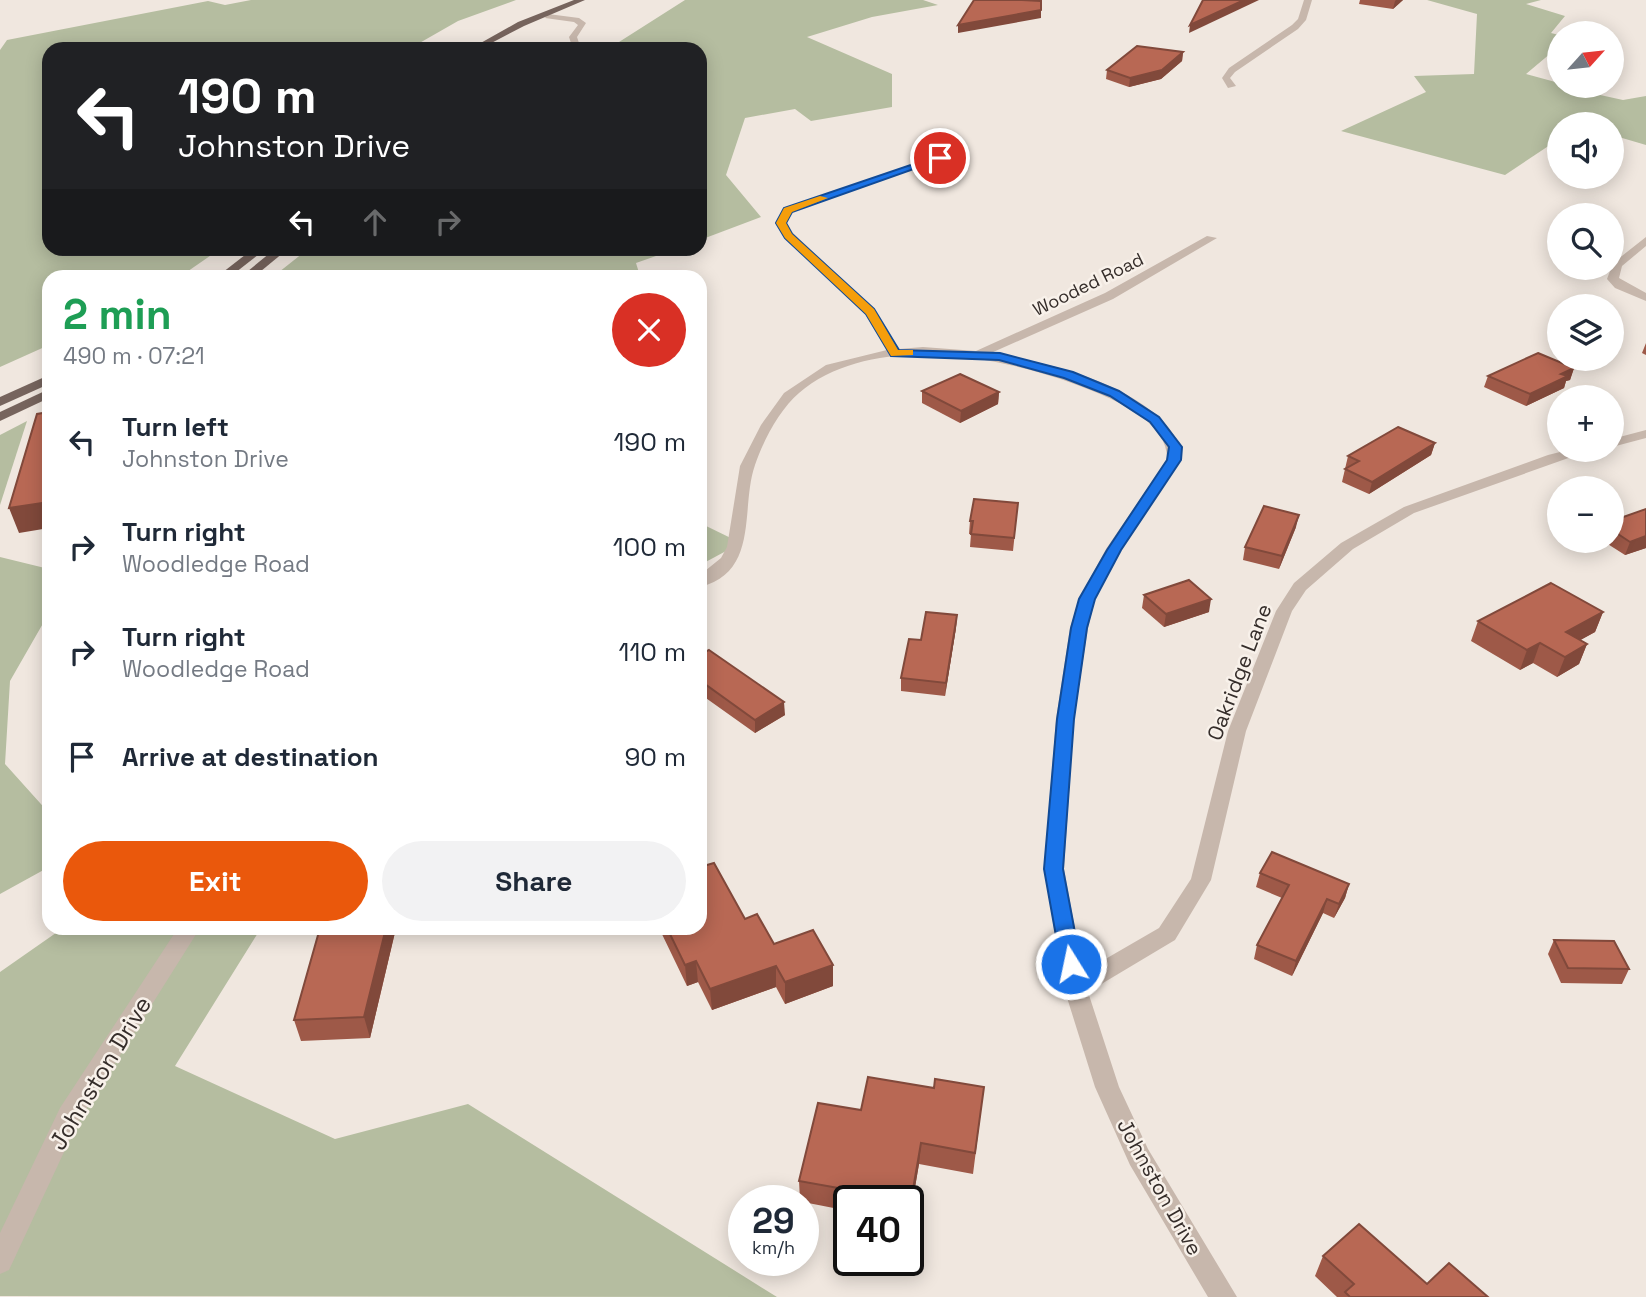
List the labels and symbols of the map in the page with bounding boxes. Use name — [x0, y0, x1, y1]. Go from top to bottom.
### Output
north arrow — [1547, 21, 1624, 98]
pin — [910, 128, 970, 188]
street label: Wooded Road — [1029, 247, 1147, 321]
street label: Oakridge Lane — [1201, 600, 1277, 744]
position arrow — [1034, 927, 1108, 1001]
street label: Johnston Drive — [42, 990, 158, 1156]
street label: Johnston Drive — [1111, 1114, 1209, 1260]
speed limit sign: 40 — [833, 1185, 924, 1276]

